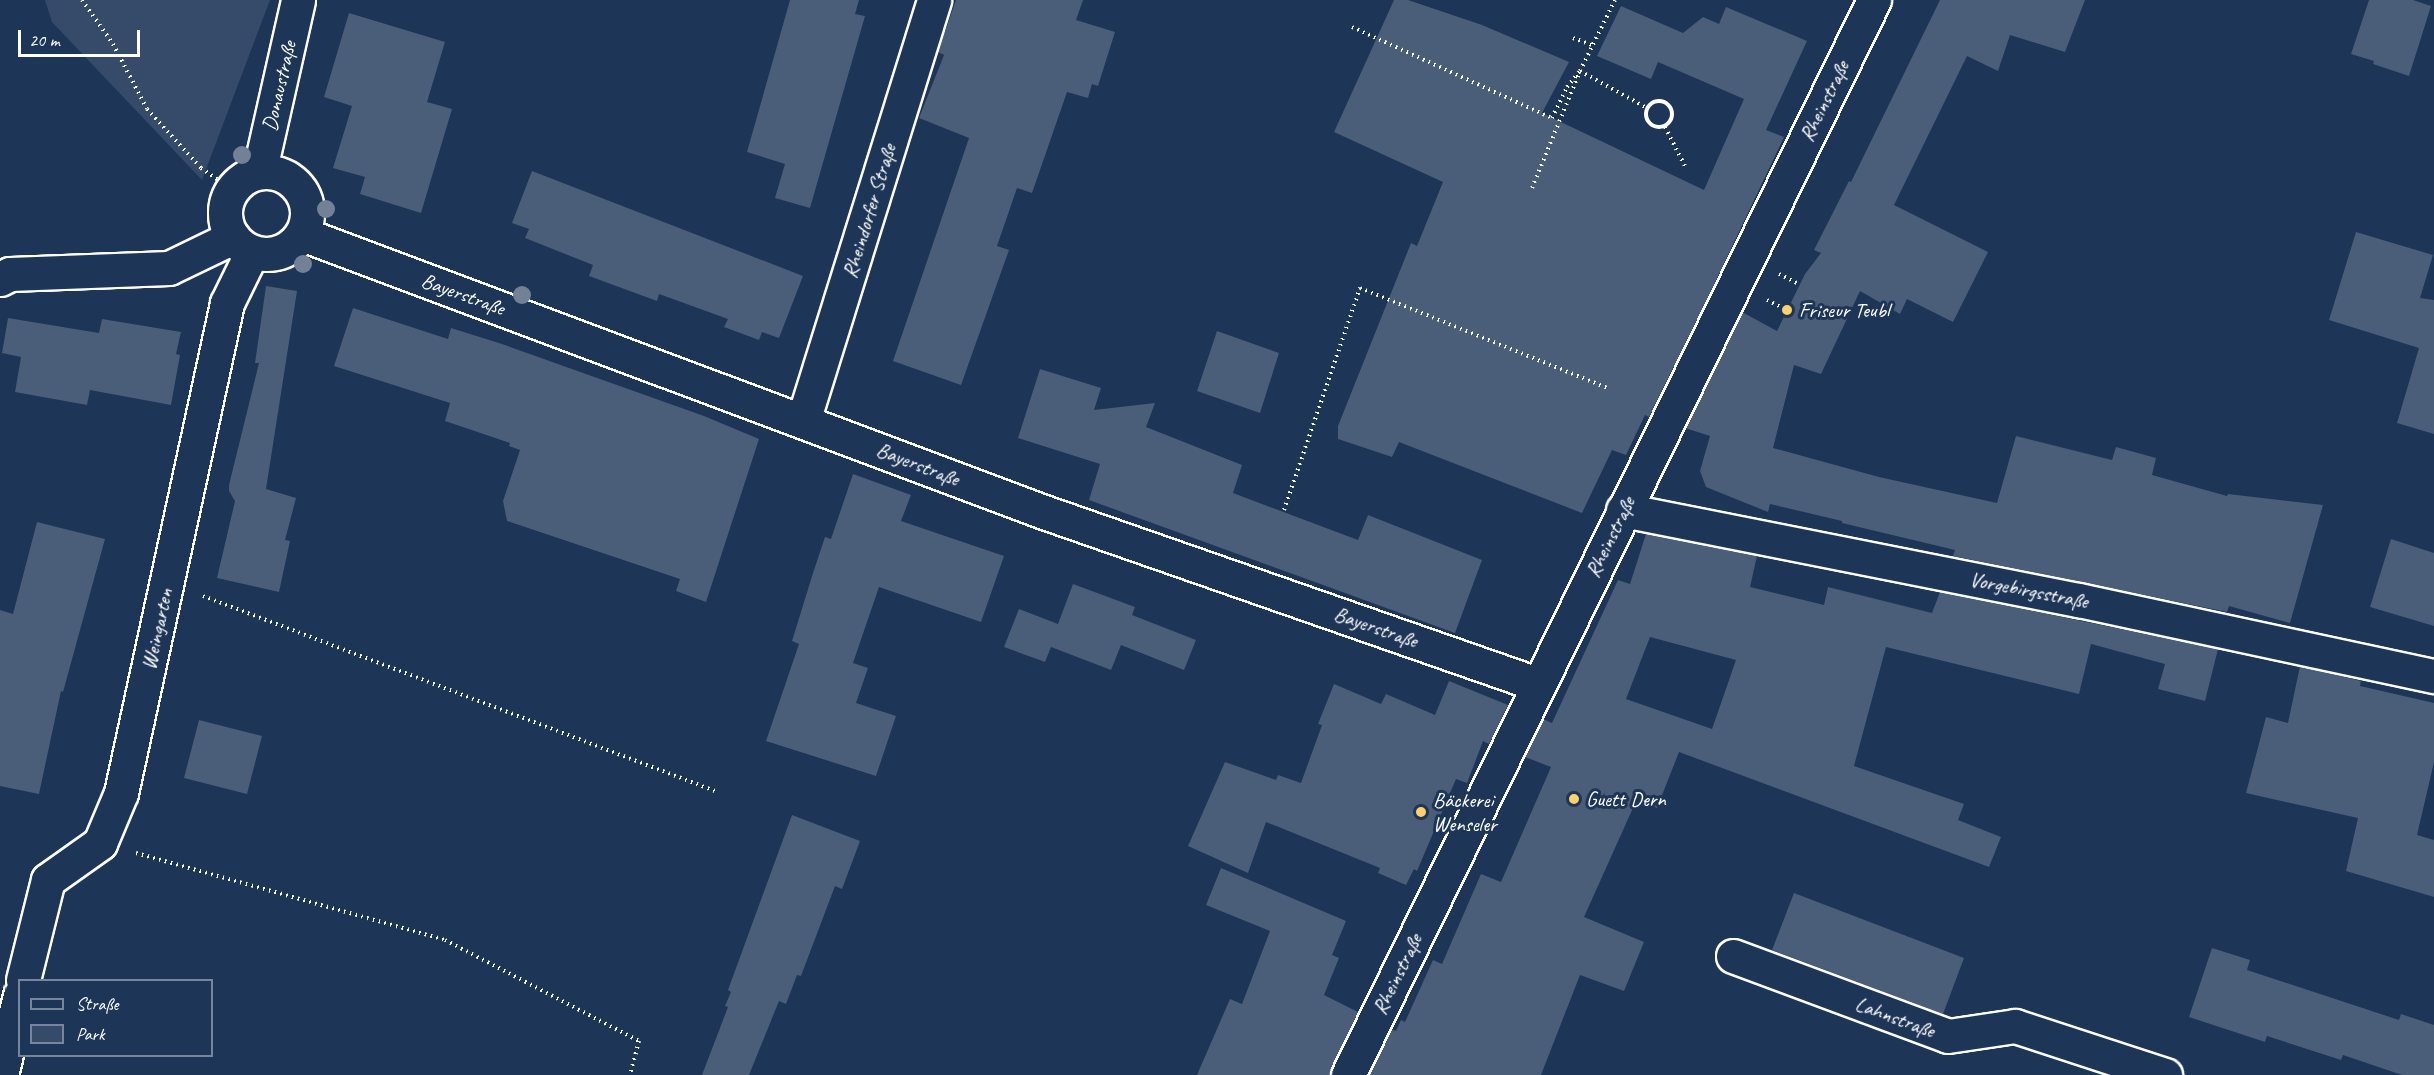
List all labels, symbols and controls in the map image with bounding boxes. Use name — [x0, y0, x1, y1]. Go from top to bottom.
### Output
scale bar — [21, 18, 142, 56]
text: 20 m — [29, 29, 60, 51]
street label: Donaustraße — [256, 39, 302, 133]
street label: Rheinstraße — [1794, 57, 1854, 145]
street label: Rheindorfer Straße — [837, 141, 901, 281]
street label: Bayerstraße — [418, 267, 508, 321]
place label: Friseur Teubl — [1799, 297, 1889, 323]
marker: Friseur Teubl — [1780, 303, 1794, 317]
street label: Bayerstraße — [873, 437, 963, 491]
street label: Rheinstraße — [1580, 493, 1640, 581]
street label: Vorgebirgsstraße — [1968, 566, 2090, 614]
street label: Weingarten — [136, 586, 178, 672]
street label: Bayerstraße — [1331, 601, 1421, 653]
place label: Guett Dern — [1586, 786, 1666, 812]
place label: Bäckerei Wenseler — [1433, 787, 1497, 837]
marker: Guett Dern — [1567, 792, 1581, 806]
marker: Bäckerei Wenseler — [1414, 805, 1428, 819]
street label: Rheinstraße — [1367, 930, 1427, 1018]
legend — [18, 979, 213, 1057]
street label: Lahnstraße — [1852, 991, 1938, 1043]
text: Straße — [76, 993, 118, 1015]
text: Park — [76, 1023, 105, 1045]

